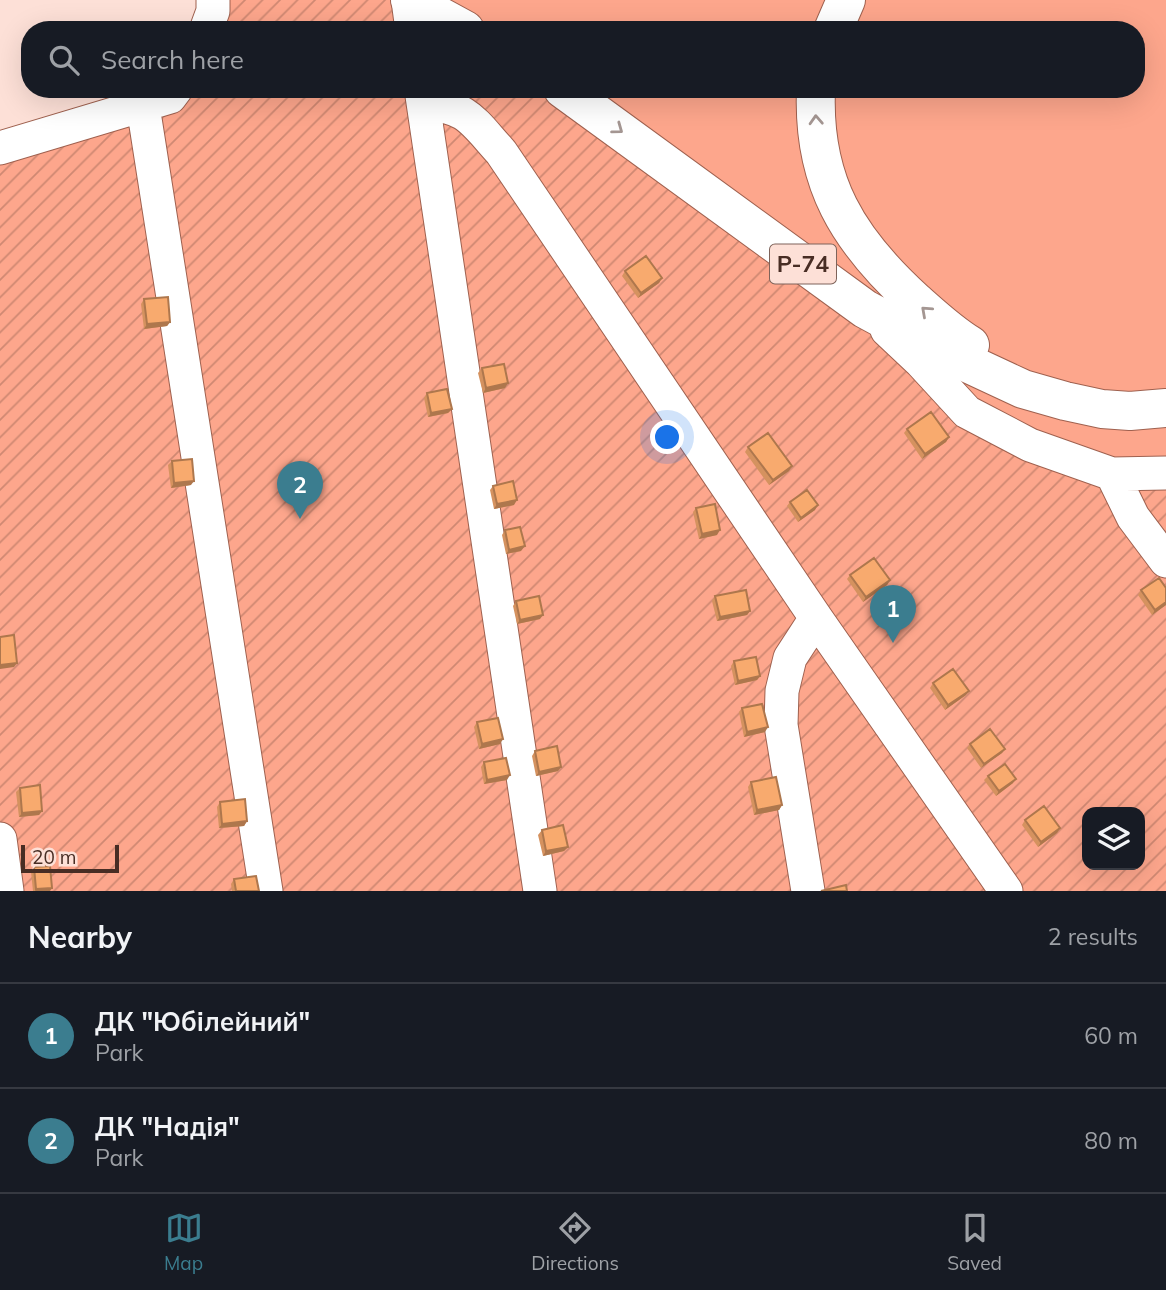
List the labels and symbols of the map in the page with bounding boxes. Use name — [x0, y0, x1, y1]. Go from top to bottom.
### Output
one-way arrow — [809, 114, 824, 125]
one-way arrow — [610, 121, 623, 133]
road number: Р-74 — [770, 244, 836, 284]
one-way arrow — [921, 306, 934, 319]
your location — [650, 420, 684, 454]
pin: 2 — [277, 461, 323, 519]
pin: 1 — [870, 585, 916, 643]
scale bar — [21, 842, 119, 874]

